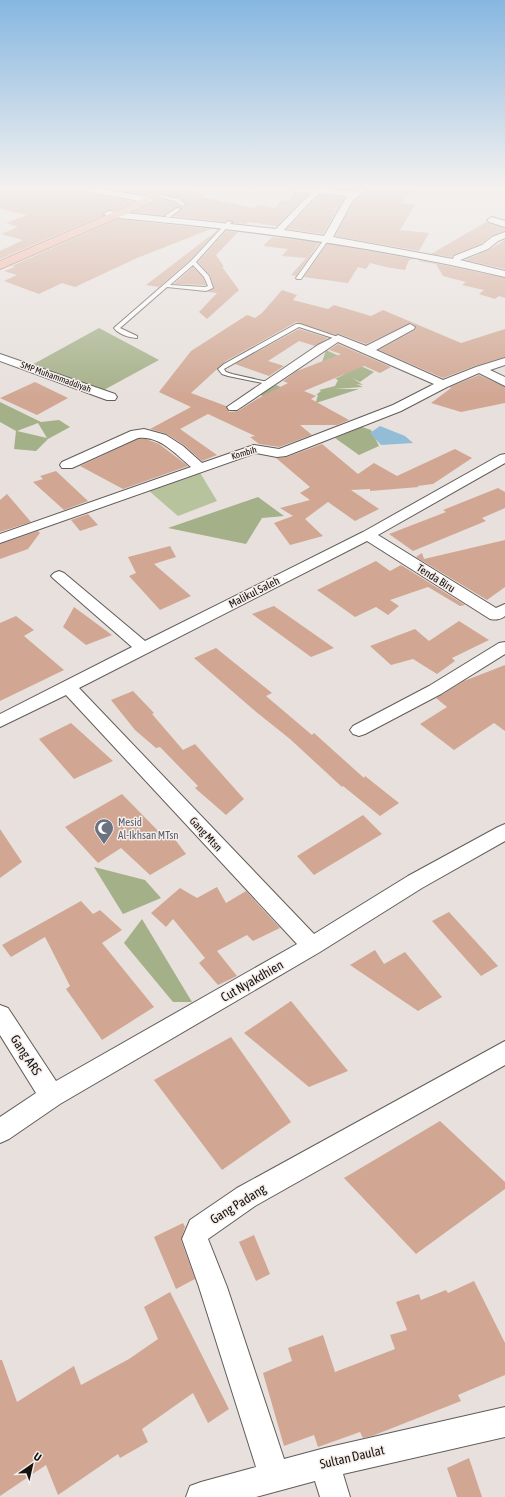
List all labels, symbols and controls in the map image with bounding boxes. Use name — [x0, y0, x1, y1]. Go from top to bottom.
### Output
street label: SMP Muhammaddiyah — [19, 360, 93, 394]
street label: Kombih — [230, 445, 258, 461]
street label: Tenda Biru — [415, 562, 457, 594]
street label: Malikul Saleh — [227, 574, 281, 610]
street label: Gang Mtsn — [187, 814, 225, 854]
place label: Mesid Al-Ikhsan MTsn — [118, 816, 179, 841]
mosque icon: Mesid Al-Ikhsan MTsn — [93, 817, 115, 845]
street label: Cut Nyakdhien — [218, 957, 286, 1005]
street label: Gang ARS — [7, 1032, 45, 1078]
street label: Gang Padang — [207, 1181, 269, 1227]
street label: Sultan Daulat — [318, 1442, 386, 1472]
north arrow — [12, 1445, 52, 1485]
text: U — [32, 1450, 44, 1464]

